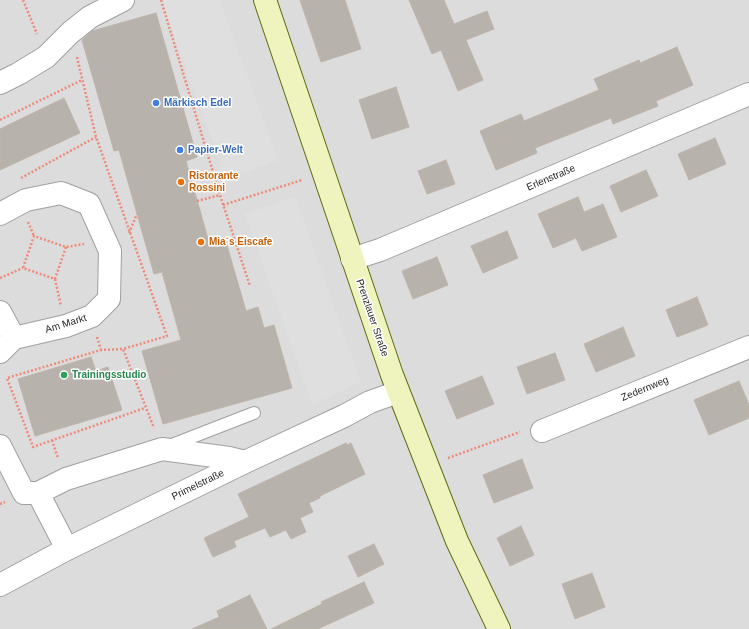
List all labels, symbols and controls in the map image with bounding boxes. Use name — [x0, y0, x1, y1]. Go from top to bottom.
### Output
place label: Märkisch Edel — [164, 97, 231, 109]
marker: Märkisch Edel — [151, 98, 161, 108]
place label: Papier-Welt — [188, 144, 243, 156]
marker: Papier-Welt — [175, 145, 185, 155]
street label: Erlenstraße — [525, 162, 577, 194]
place label: Ristorante Rossini — [189, 170, 238, 194]
marker: Ristorante Rossini — [176, 177, 186, 187]
place label: Mia´s Eiscafe — [209, 236, 272, 248]
marker: Mia´s Eiscafe — [196, 237, 206, 247]
street label: Prenzlauer Straße — [353, 278, 391, 358]
street label: Am Markt — [44, 312, 88, 336]
place label: Trainingsstudio — [72, 369, 146, 381]
marker: Trainingsstudio — [59, 370, 69, 380]
street label: Zedernweg — [620, 374, 670, 404]
street label: Primelstraße — [170, 467, 226, 503]

